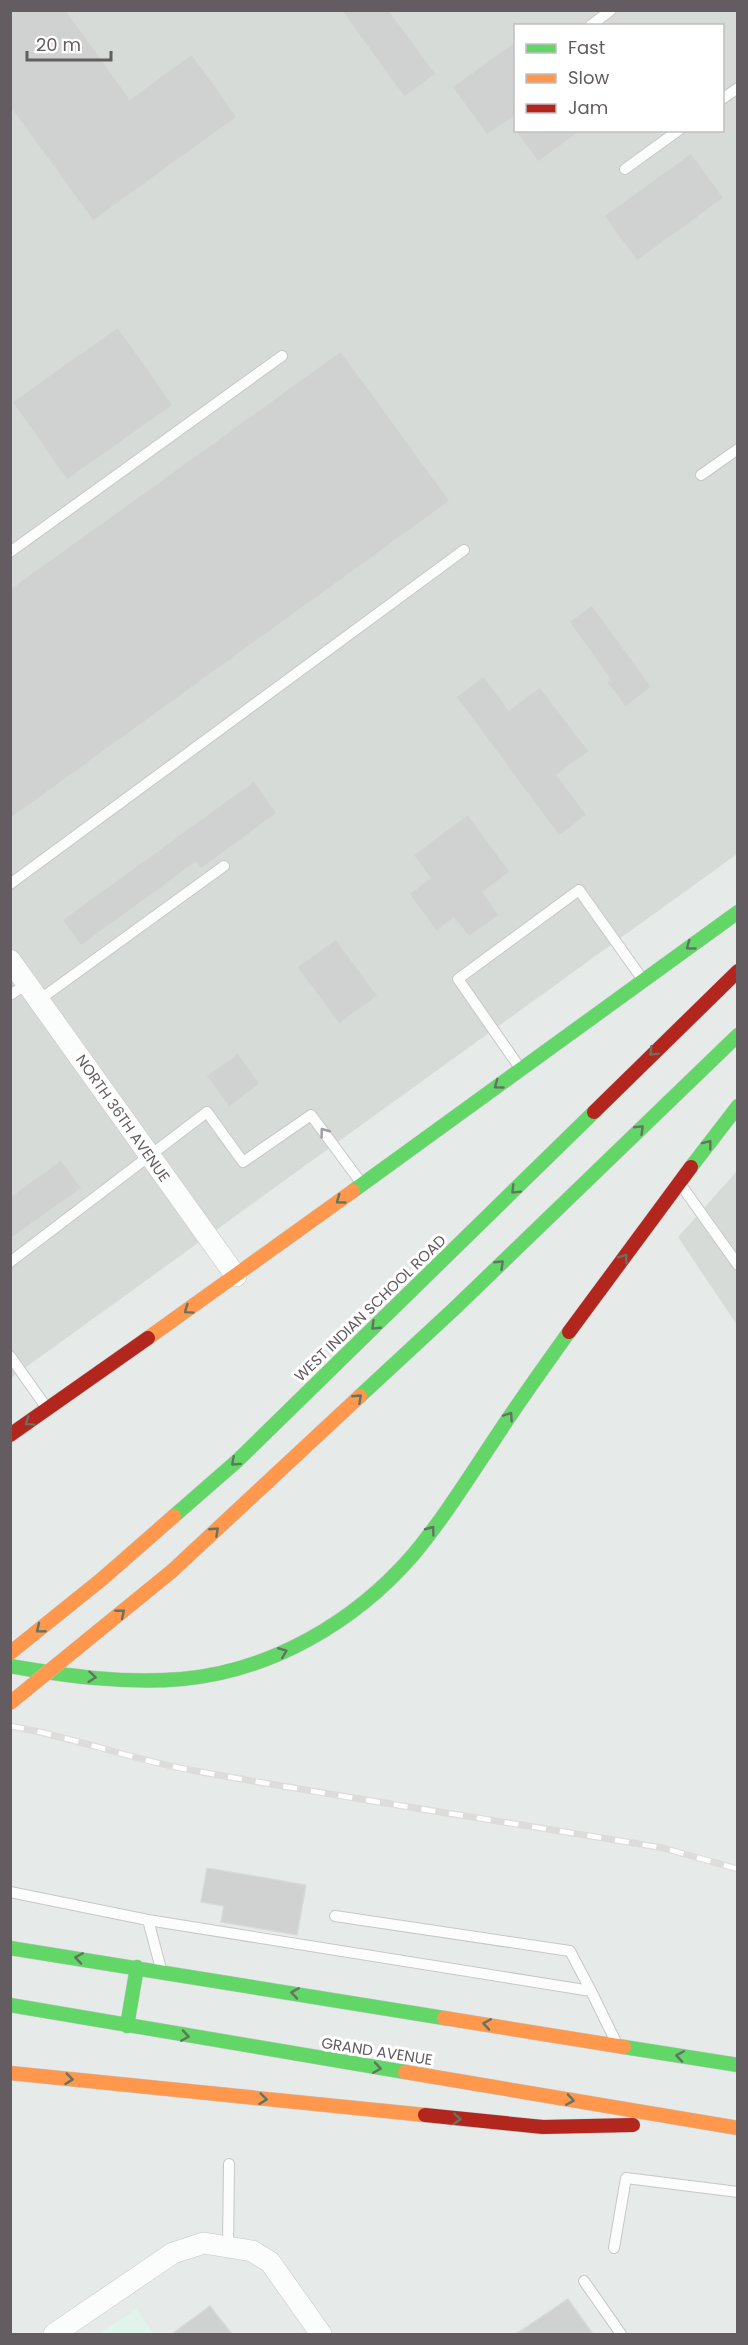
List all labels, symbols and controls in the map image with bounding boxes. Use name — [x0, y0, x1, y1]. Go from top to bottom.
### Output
scale bar — [27, 24, 111, 62]
legend — [514, 24, 724, 132]
text: 20 m — [36, 32, 81, 57]
text: Fast — [568, 35, 605, 60]
text: Slow — [568, 65, 610, 90]
text: Jam — [568, 95, 608, 120]
one-way arrow — [685, 939, 696, 950]
one-way arrow — [650, 1045, 661, 1056]
street label: NORTH 36TH AVENUE — [71, 1050, 175, 1186]
one-way arrow — [494, 1078, 505, 1089]
one-way arrow — [633, 1125, 644, 1136]
one-way arrow — [321, 1128, 332, 1139]
one-way arrow — [701, 1140, 712, 1151]
one-way arrow — [511, 1182, 522, 1193]
one-way arrow — [336, 1193, 347, 1204]
street label: WEST INDIAN SCHOOL ROAD — [290, 1230, 450, 1386]
one-way arrow — [616, 1254, 627, 1265]
one-way arrow — [493, 1261, 504, 1272]
one-way arrow — [184, 1303, 195, 1314]
one-way arrow — [372, 1319, 383, 1330]
one-way arrow — [352, 1394, 362, 1405]
one-way arrow — [502, 1412, 513, 1423]
one-way arrow — [24, 1415, 35, 1426]
one-way arrow — [232, 1455, 242, 1466]
one-way arrow — [424, 1526, 435, 1537]
one-way arrow — [209, 1527, 219, 1538]
one-way arrow — [114, 1609, 125, 1620]
one-way arrow — [36, 1622, 47, 1633]
one-way arrow — [277, 1647, 288, 1660]
one-way arrow — [87, 1670, 97, 1683]
one-way arrow — [75, 1953, 84, 1965]
one-way arrow — [290, 1987, 300, 1999]
one-way arrow — [483, 2018, 493, 2031]
one-way arrow — [180, 2029, 190, 2042]
street label: GRAND AVENUE — [320, 2032, 434, 2070]
one-way arrow — [675, 2050, 684, 2062]
one-way arrow — [373, 2061, 382, 2073]
one-way arrow — [64, 2072, 73, 2085]
one-way arrow — [258, 2092, 267, 2105]
one-way arrow — [565, 2093, 574, 2105]
one-way arrow — [452, 2112, 461, 2125]

